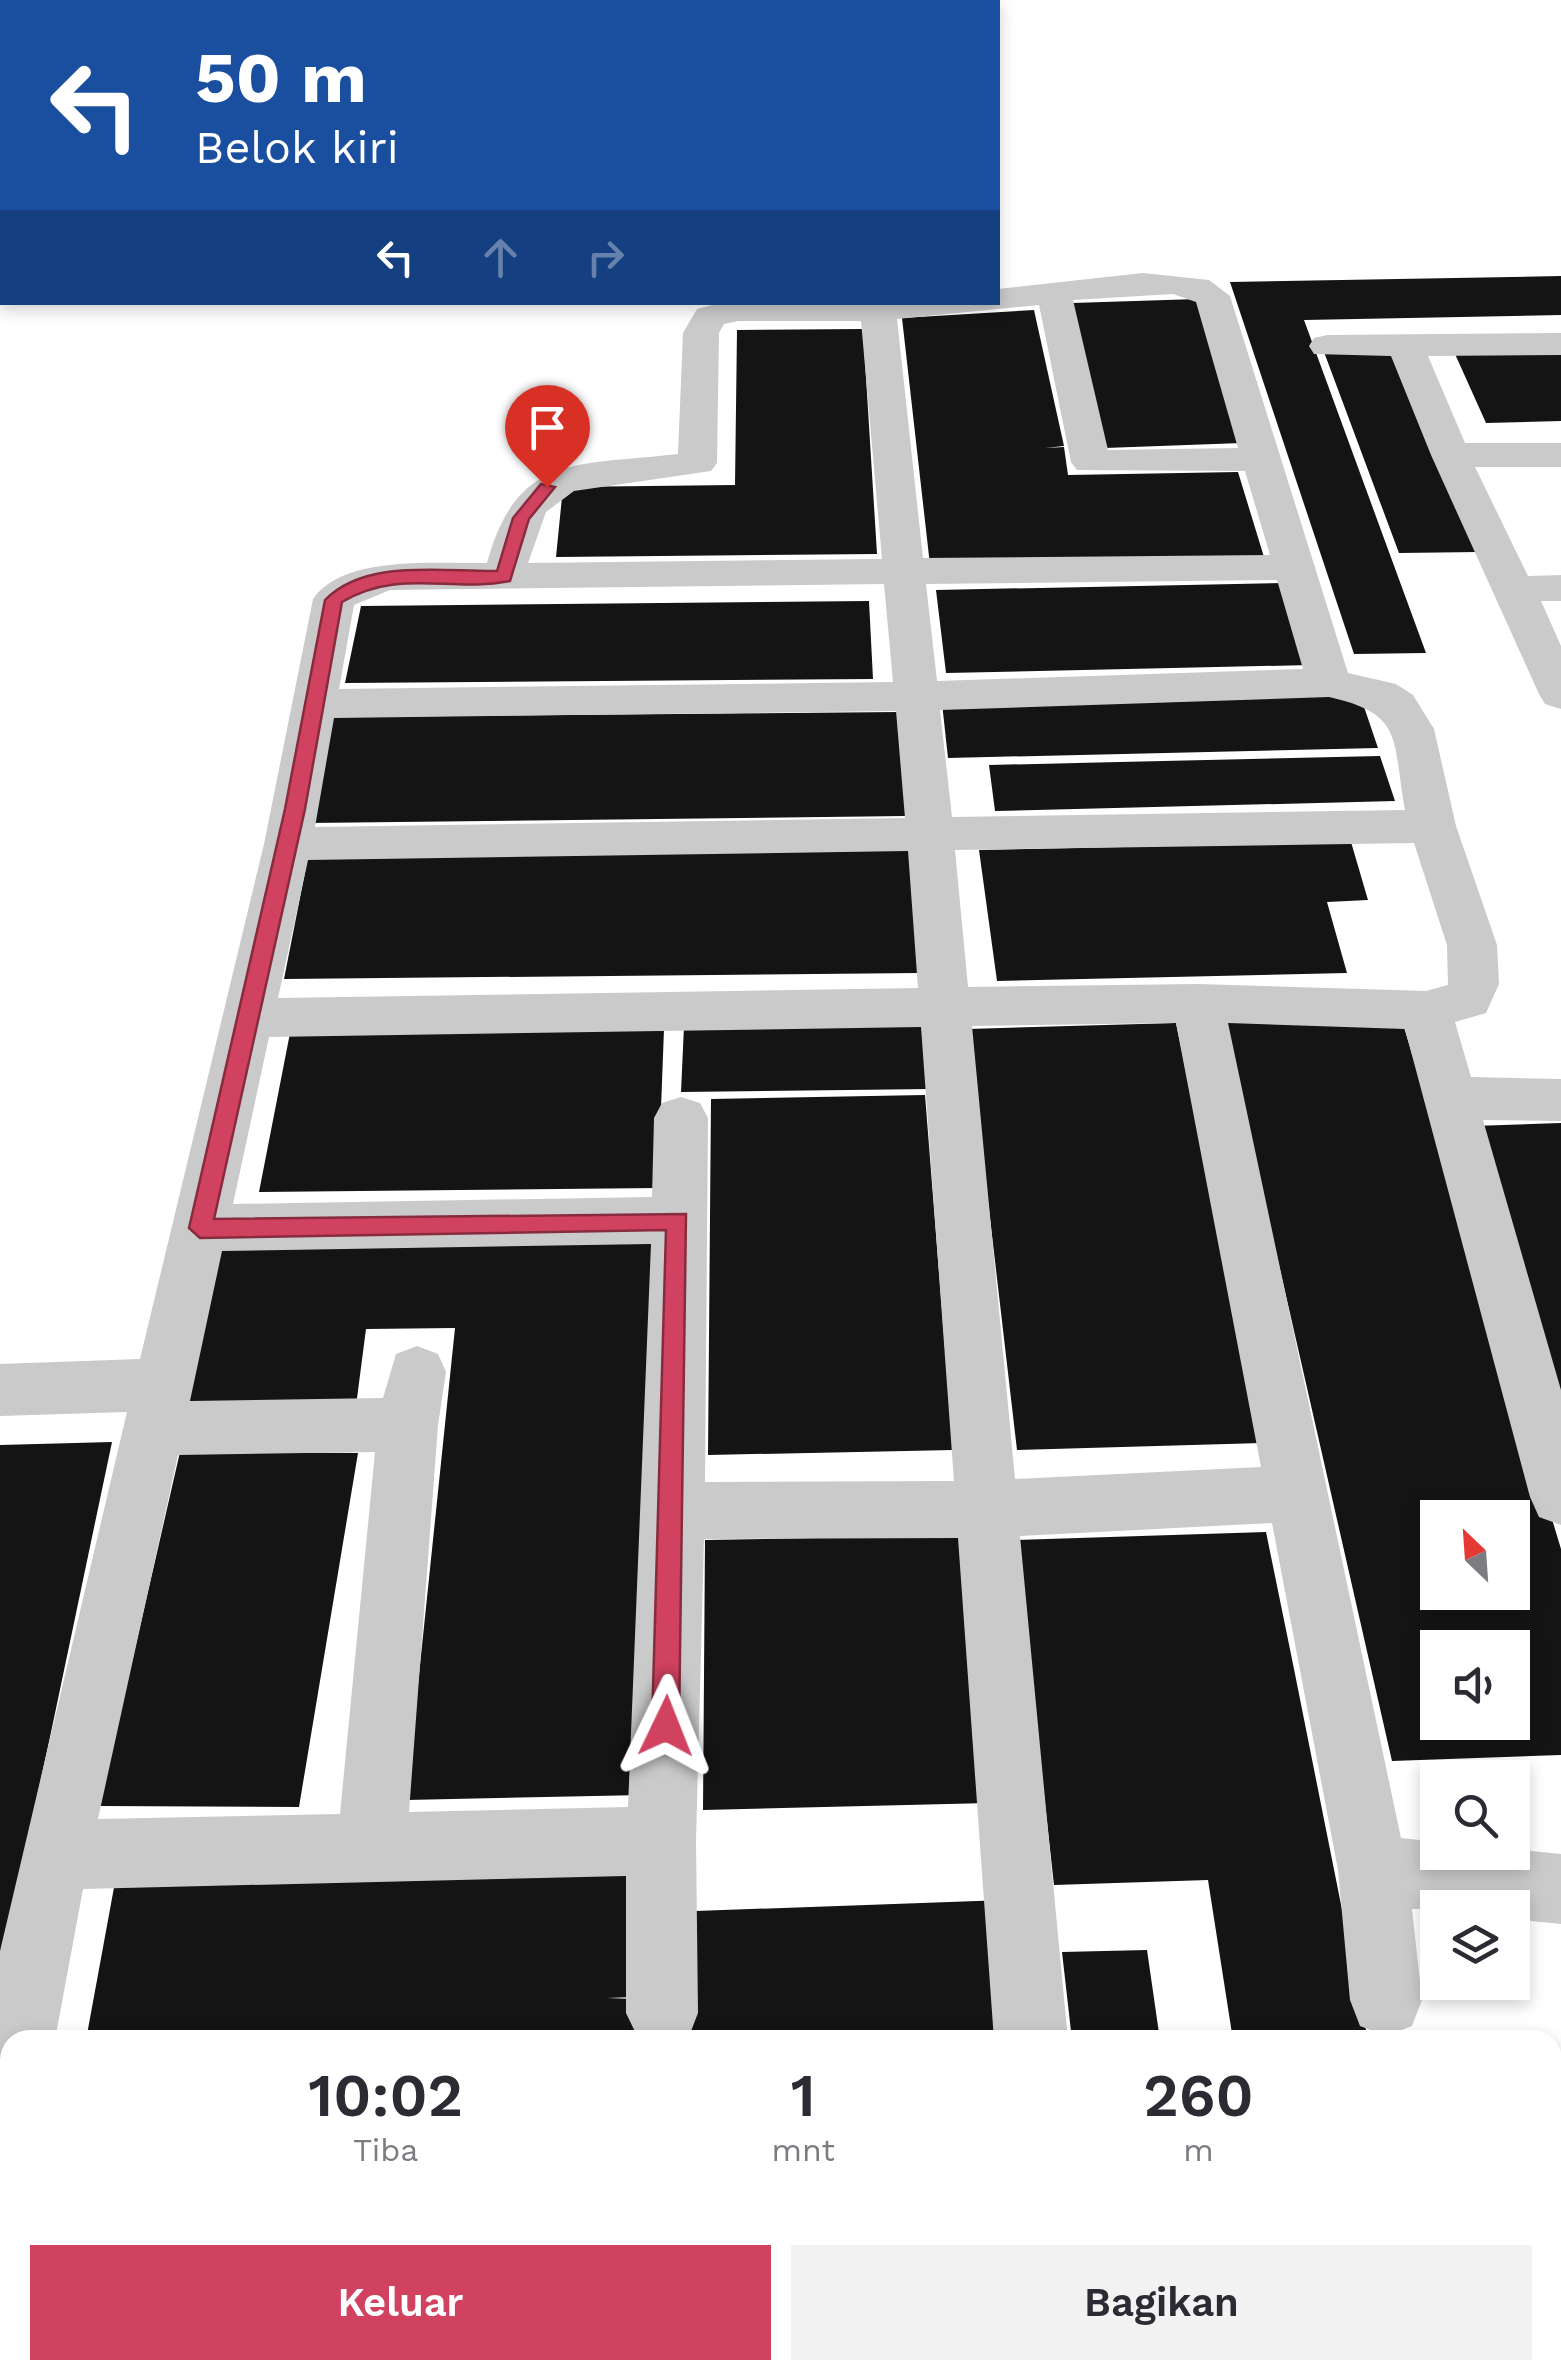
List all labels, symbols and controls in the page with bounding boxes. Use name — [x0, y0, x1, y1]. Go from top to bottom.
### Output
text: 50 m — [195, 37, 367, 119]
icon: left — [30, 40, 160, 170]
text: Belok kiri — [195, 121, 399, 174]
icon: left — [368, 230, 423, 285]
icon: ahead — [473, 230, 528, 285]
icon: right — [578, 230, 633, 285]
pin — [505, 385, 590, 488]
icon: arrive — [520, 400, 575, 455]
north arrow — [1420, 1500, 1530, 1610]
map controls — [1420, 1500, 1530, 2000]
button: sound — [1420, 1630, 1530, 1740]
position arrow — [614, 1674, 718, 1778]
button: search — [1420, 1760, 1530, 1870]
button: layers — [1420, 1890, 1530, 2000]
text: 10:02 — [308, 2060, 463, 2131]
text: 1 — [791, 2060, 816, 2131]
text: 260 — [1143, 2060, 1254, 2131]
text: Tiba — [353, 2131, 418, 2169]
text: mnt — [771, 2131, 835, 2169]
text: m — [1183, 2131, 1214, 2169]
button: Keluar — [30, 2245, 771, 2360]
button: Bagikan — [791, 2245, 1532, 2360]

